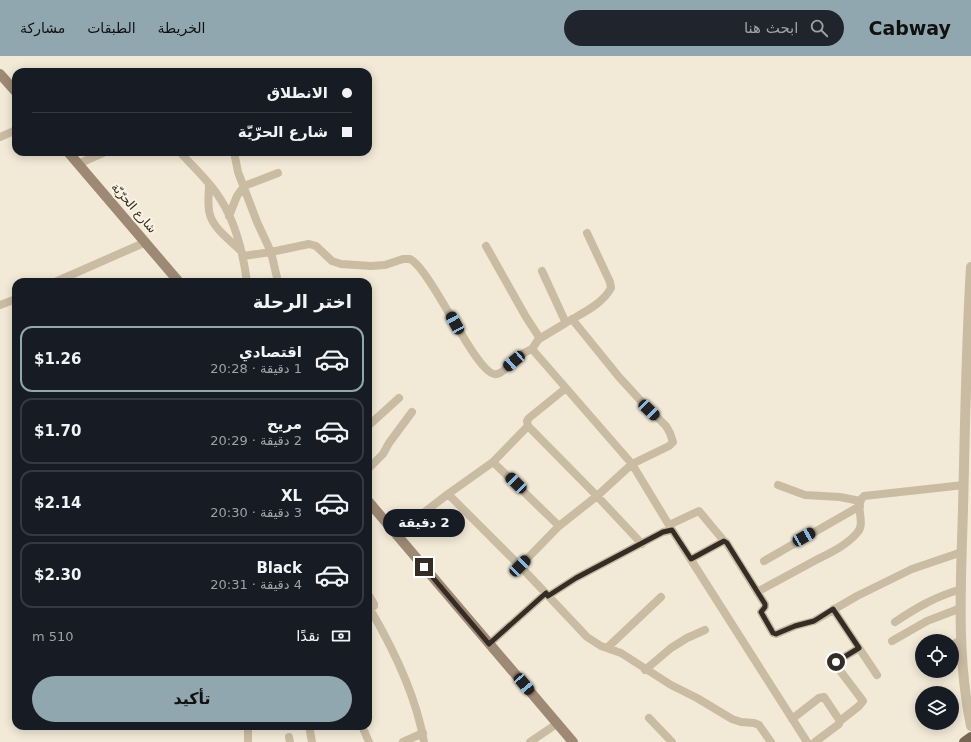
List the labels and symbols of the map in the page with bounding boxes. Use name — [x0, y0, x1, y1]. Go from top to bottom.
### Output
street label: شارع الحرّيّة — [108, 180, 159, 237]
car — [444, 310, 466, 336]
car — [501, 349, 527, 373]
car — [636, 397, 662, 423]
car — [503, 470, 529, 496]
callout: 2 دقيقة — [383, 509, 465, 537]
car — [791, 526, 817, 548]
car — [507, 553, 533, 579]
route end — [415, 558, 433, 576]
route start — [827, 653, 845, 671]
car — [512, 671, 536, 697]

